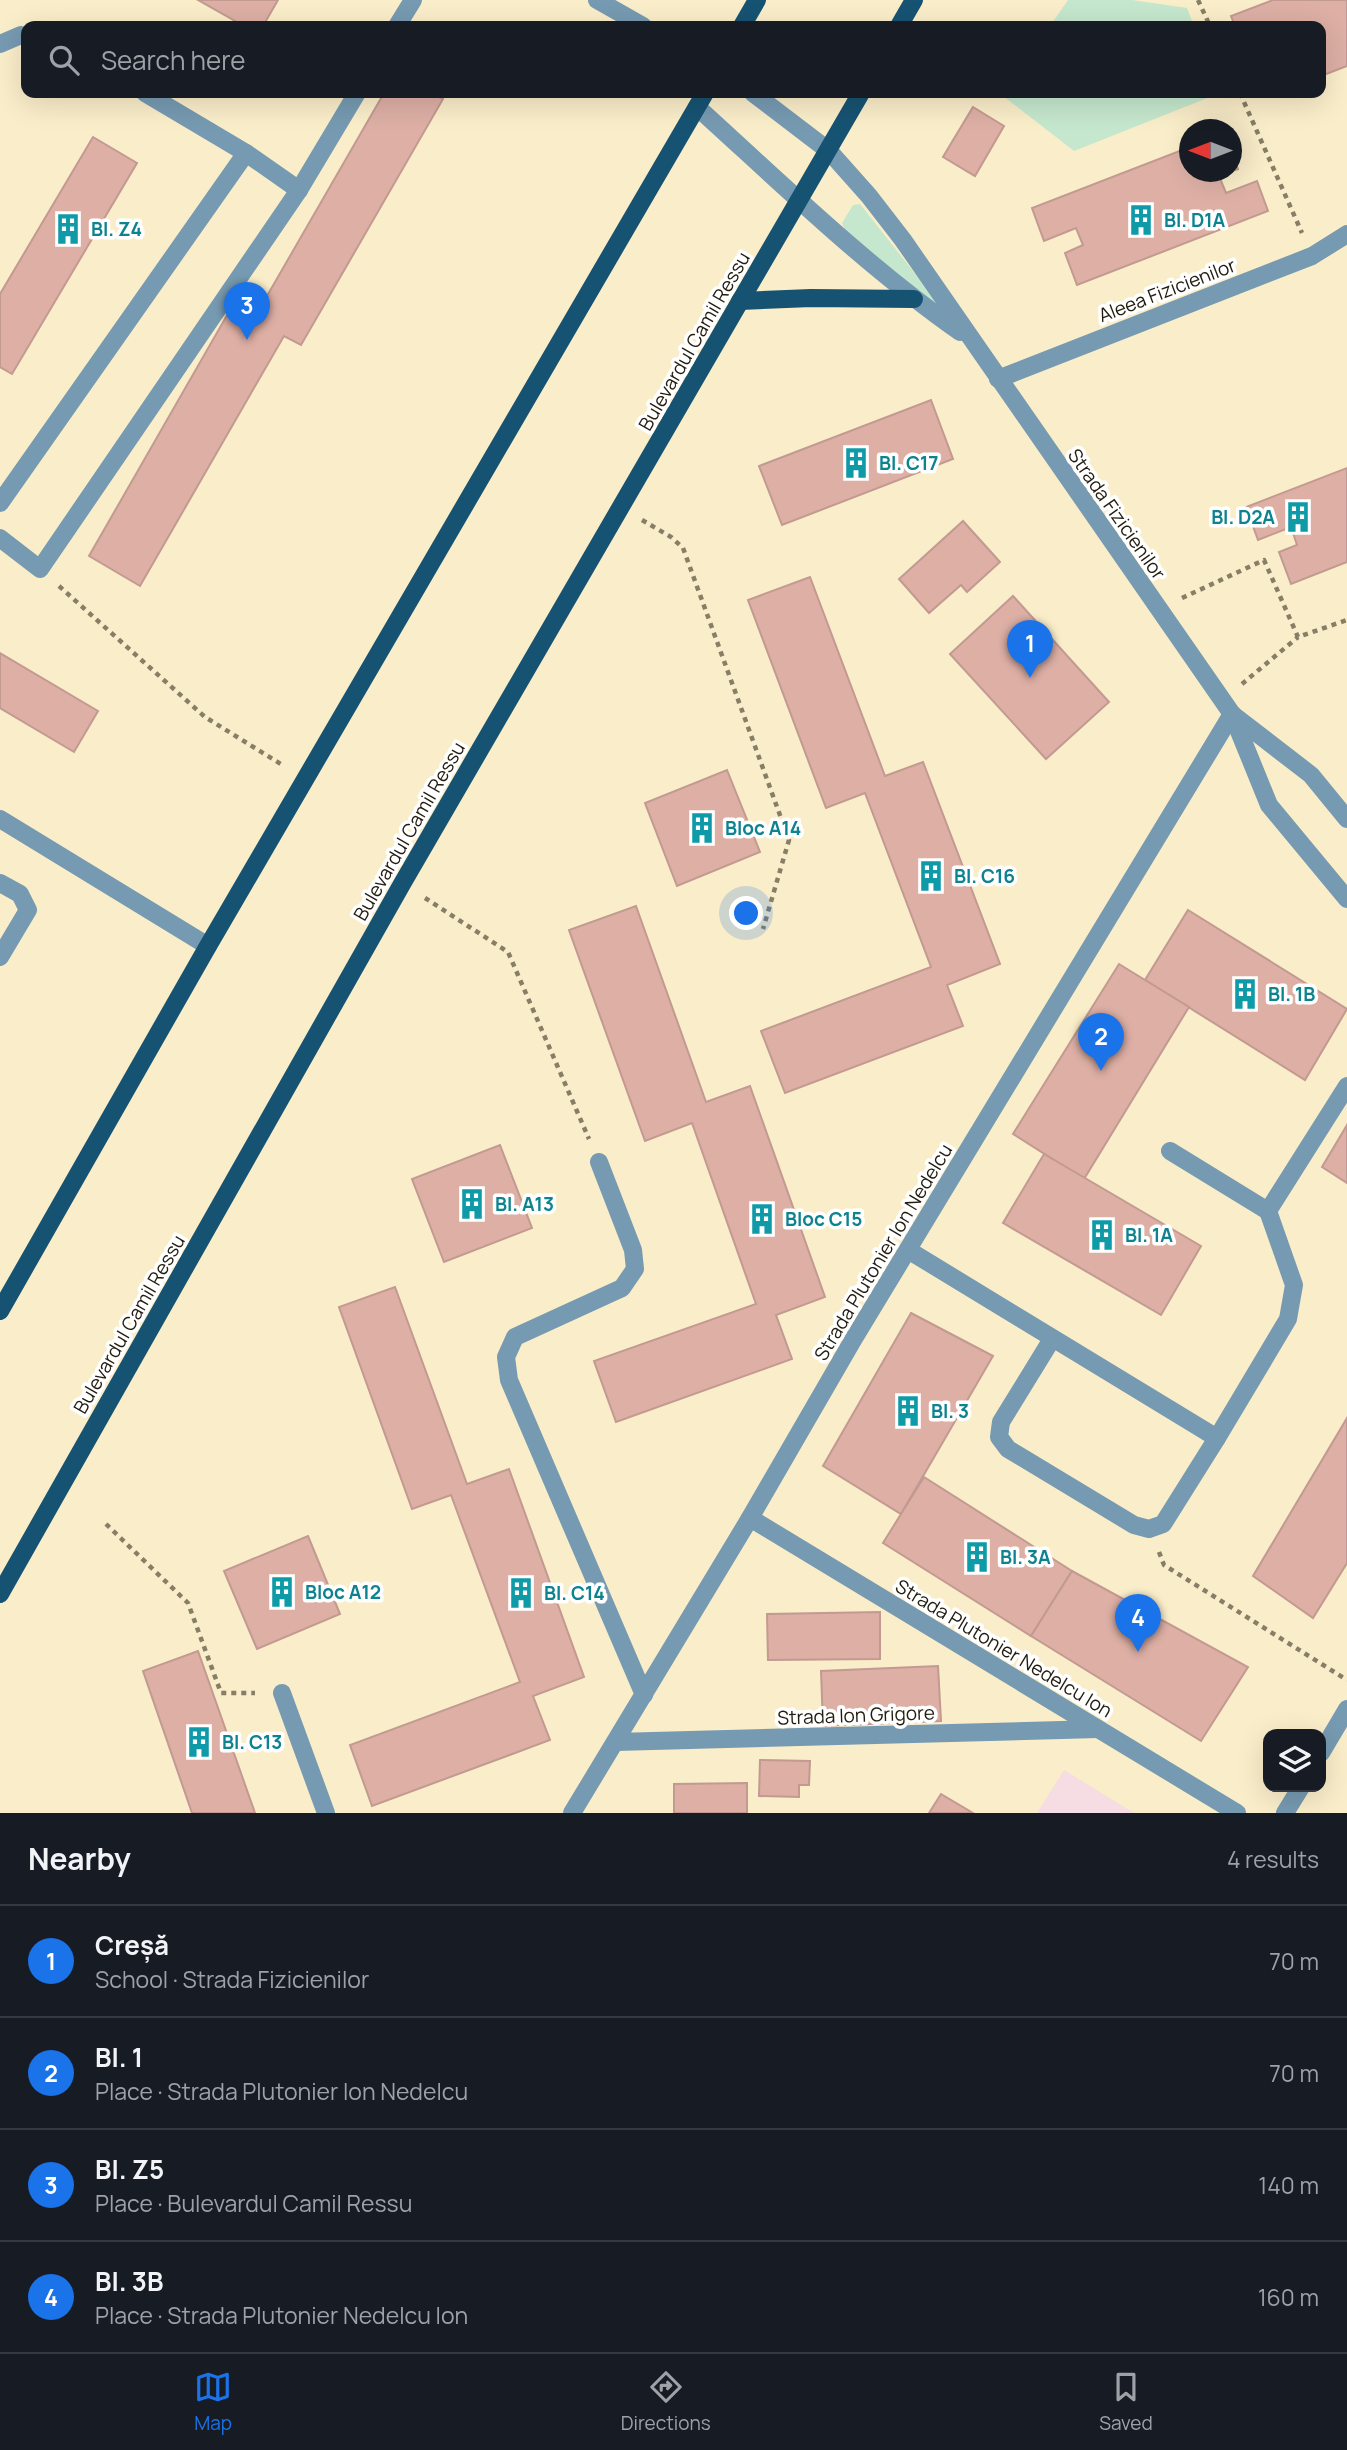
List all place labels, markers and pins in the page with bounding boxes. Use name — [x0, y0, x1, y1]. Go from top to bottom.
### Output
building icon: Bl. D1A — [1124, 203, 1158, 237]
place label: Bl. D1A — [1164, 207, 1226, 233]
building icon: Bl. Z4 — [51, 212, 85, 246]
place label: Bl. Z4 — [91, 216, 142, 242]
pin: 3 — [224, 282, 270, 340]
building icon: Bl. C17 — [839, 446, 873, 480]
place label: Bl. C17 — [879, 450, 938, 476]
building icon: Bl. D2A — [1281, 500, 1315, 534]
place label: Bl. D2A — [1211, 504, 1275, 530]
pin: 1 — [1007, 620, 1053, 678]
building icon: Bloc A14 — [685, 811, 719, 845]
place label: Bloc A14 — [725, 815, 801, 841]
building icon: Bl. C16 — [914, 859, 948, 893]
place label: Bl. C16 — [954, 863, 1015, 889]
building icon: Bl. 1B — [1228, 977, 1262, 1011]
place label: Bl. 1B — [1268, 981, 1315, 1007]
pin: 2 — [1078, 1013, 1124, 1071]
building icon: Bl. A13 — [455, 1187, 489, 1221]
place label: Bl. A13 — [495, 1191, 554, 1217]
building icon: Bloc C15 — [745, 1202, 779, 1236]
place label: Bloc C15 — [785, 1206, 862, 1232]
building icon: Bl. 1A — [1085, 1218, 1119, 1252]
place label: Bl. 1A — [1125, 1222, 1173, 1248]
building icon: Bl. 3 — [891, 1394, 925, 1428]
place label: Bl. 3 — [931, 1398, 969, 1424]
building icon: Bl. 3A — [960, 1540, 994, 1574]
place label: Bl. 3A — [1000, 1544, 1051, 1570]
building icon: Bloc A12 — [265, 1575, 299, 1609]
building icon: Bl. C14 — [504, 1576, 538, 1610]
place label: Bloc A12 — [305, 1579, 381, 1605]
place label: Bl. C14 — [544, 1580, 605, 1606]
pin: 4 — [1115, 1594, 1161, 1652]
building icon: Bl. C13 — [182, 1725, 216, 1759]
place label: Bl. C13 — [222, 1729, 282, 1755]

